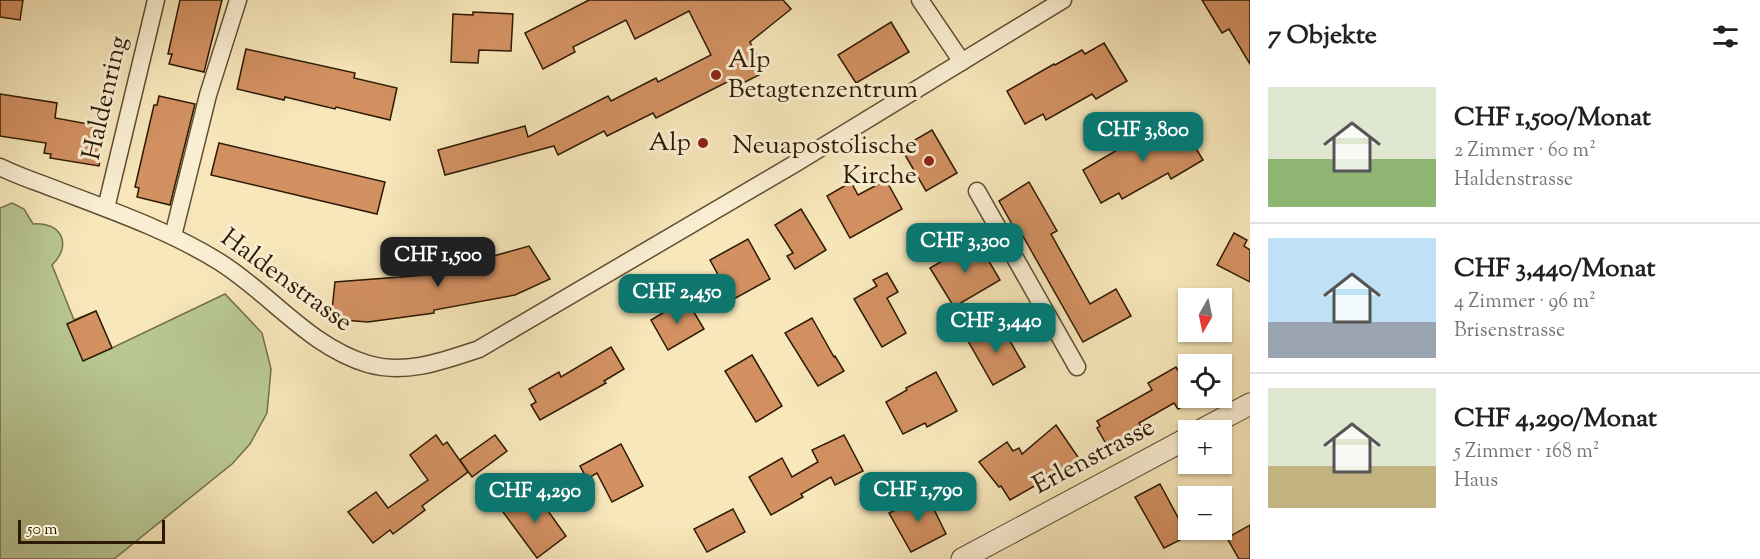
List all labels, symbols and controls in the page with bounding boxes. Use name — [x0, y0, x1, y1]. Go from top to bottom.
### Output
text: 7 Objekte — [1268, 18, 1377, 55]
icon: filters — [1709, 20, 1742, 53]
street label: Haldenring — [74, 32, 138, 164]
place label: Alp Betagtenzentrum — [728, 42, 918, 109]
marker: Alp Betagtenzentrum — [709, 68, 723, 82]
text: CHF 1,500/Monat — [1454, 100, 1651, 137]
icon: home — [1316, 111, 1388, 183]
pin: CHF 3,800 — [1074, 112, 1212, 163]
text: CHF 3,800 — [1097, 117, 1189, 146]
place label: Alp — [648, 125, 691, 162]
place label: Neuapostolische Kirche — [732, 128, 917, 195]
marker: Alp — [696, 136, 710, 150]
text: 2 Zimmer · 60 m² — [1454, 137, 1596, 166]
marker: Neuapostolische Kirche — [922, 154, 936, 168]
text: Haldenstrasse — [1454, 166, 1573, 195]
street label: Haldenstrasse — [212, 221, 360, 341]
pin: CHF 3,300 — [896, 223, 1034, 274]
text: CHF 3,300 — [920, 228, 1010, 257]
pin: CHF 1,500 — [369, 237, 507, 288]
text: CHF 1,500 — [394, 242, 482, 271]
text: CHF 3,440/Monat — [1454, 251, 1655, 288]
icon: home — [1316, 262, 1388, 334]
pin: CHF 2,450 — [608, 274, 746, 325]
text: CHF 2,450 — [632, 279, 722, 308]
north arrow — [1178, 288, 1232, 342]
map controls — [1178, 288, 1232, 540]
text: 4 Zimmer · 96 m² — [1454, 288, 1596, 317]
pin: CHF 3,440 — [927, 303, 1065, 354]
text: CHF 3,440 — [951, 308, 1041, 337]
text: Brisenstrasse — [1454, 317, 1565, 346]
button: locate — [1178, 354, 1232, 408]
text: CHF 4,290/Monat — [1454, 401, 1657, 438]
street label: Erlenstrasse — [1027, 409, 1161, 505]
icon: home — [1316, 412, 1388, 484]
button: + — [1178, 420, 1232, 474]
text: 5 Zimmer · 168 m² — [1454, 438, 1600, 467]
text: Haus — [1454, 467, 1498, 496]
pin: CHF 1,790 — [849, 472, 987, 523]
pin: CHF 4,290 — [466, 473, 604, 524]
text: CHF 1,790 — [873, 477, 963, 506]
text: CHF 4,290 — [489, 478, 581, 507]
button: − — [1178, 486, 1232, 540]
scale bar — [18, 517, 165, 544]
text: 50 m — [27, 519, 58, 542]

